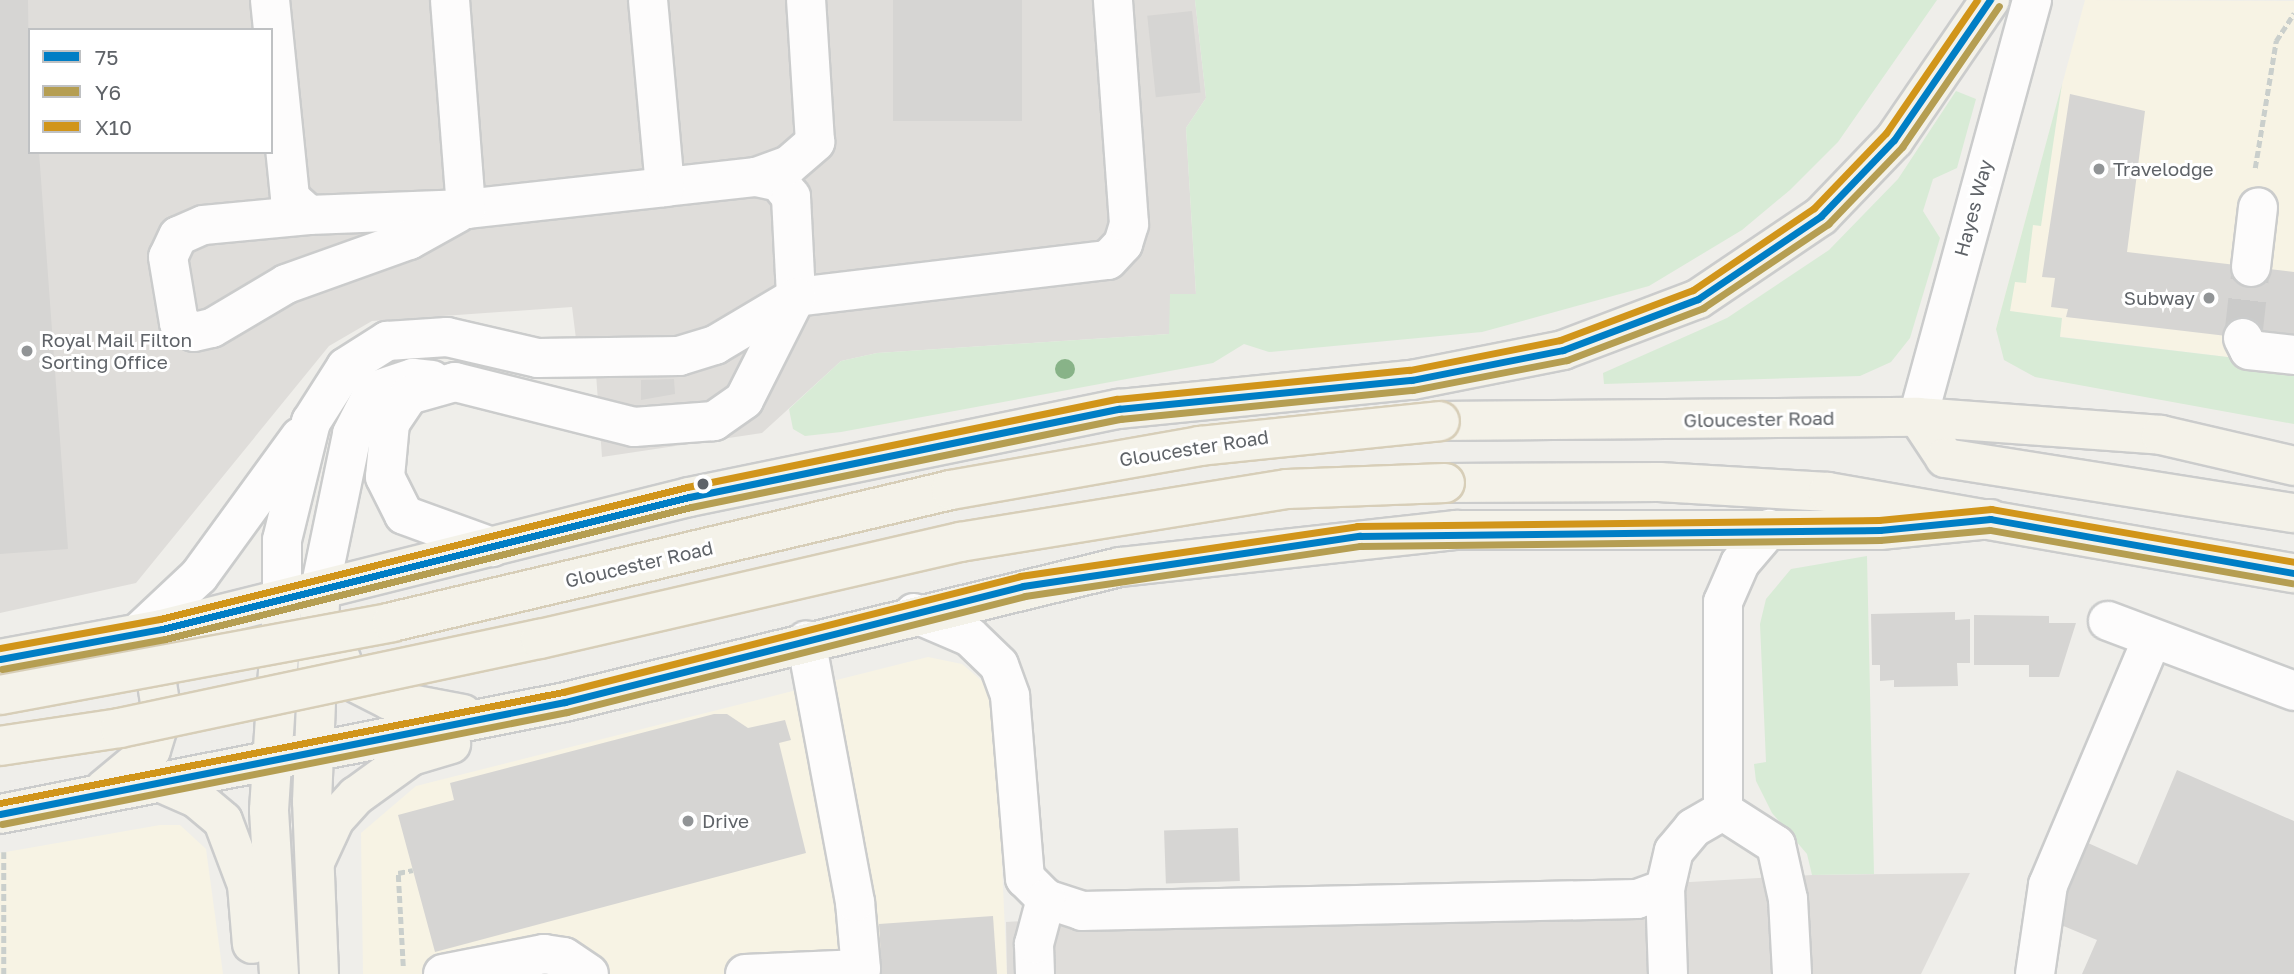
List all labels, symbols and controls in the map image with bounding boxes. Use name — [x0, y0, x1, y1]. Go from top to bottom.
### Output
legend — [28, 28, 273, 154]
text: 75 — [95, 44, 118, 70]
text: Y6 — [95, 79, 121, 105]
text: X10 — [95, 114, 132, 140]
street label: Hayes Way — [1949, 157, 1997, 259]
place label: Travelodge — [2113, 158, 2214, 180]
marker: Travelodge — [2091, 161, 2107, 177]
place label: Subway — [2124, 287, 2195, 309]
marker: Subway — [2201, 290, 2217, 306]
place label: Royal Mail Filton Sorting Office — [41, 329, 192, 373]
marker: Royal Mail Filton Sorting Office — [19, 343, 35, 359]
street label: Gloucester Road — [1683, 406, 1835, 432]
street label: Gloucester Road — [1118, 425, 1270, 471]
unlabelled marker — [696, 477, 710, 491]
street label: Gloucester Road — [563, 536, 715, 592]
place label: Drive — [702, 810, 749, 832]
marker: Drive — [680, 813, 696, 829]

